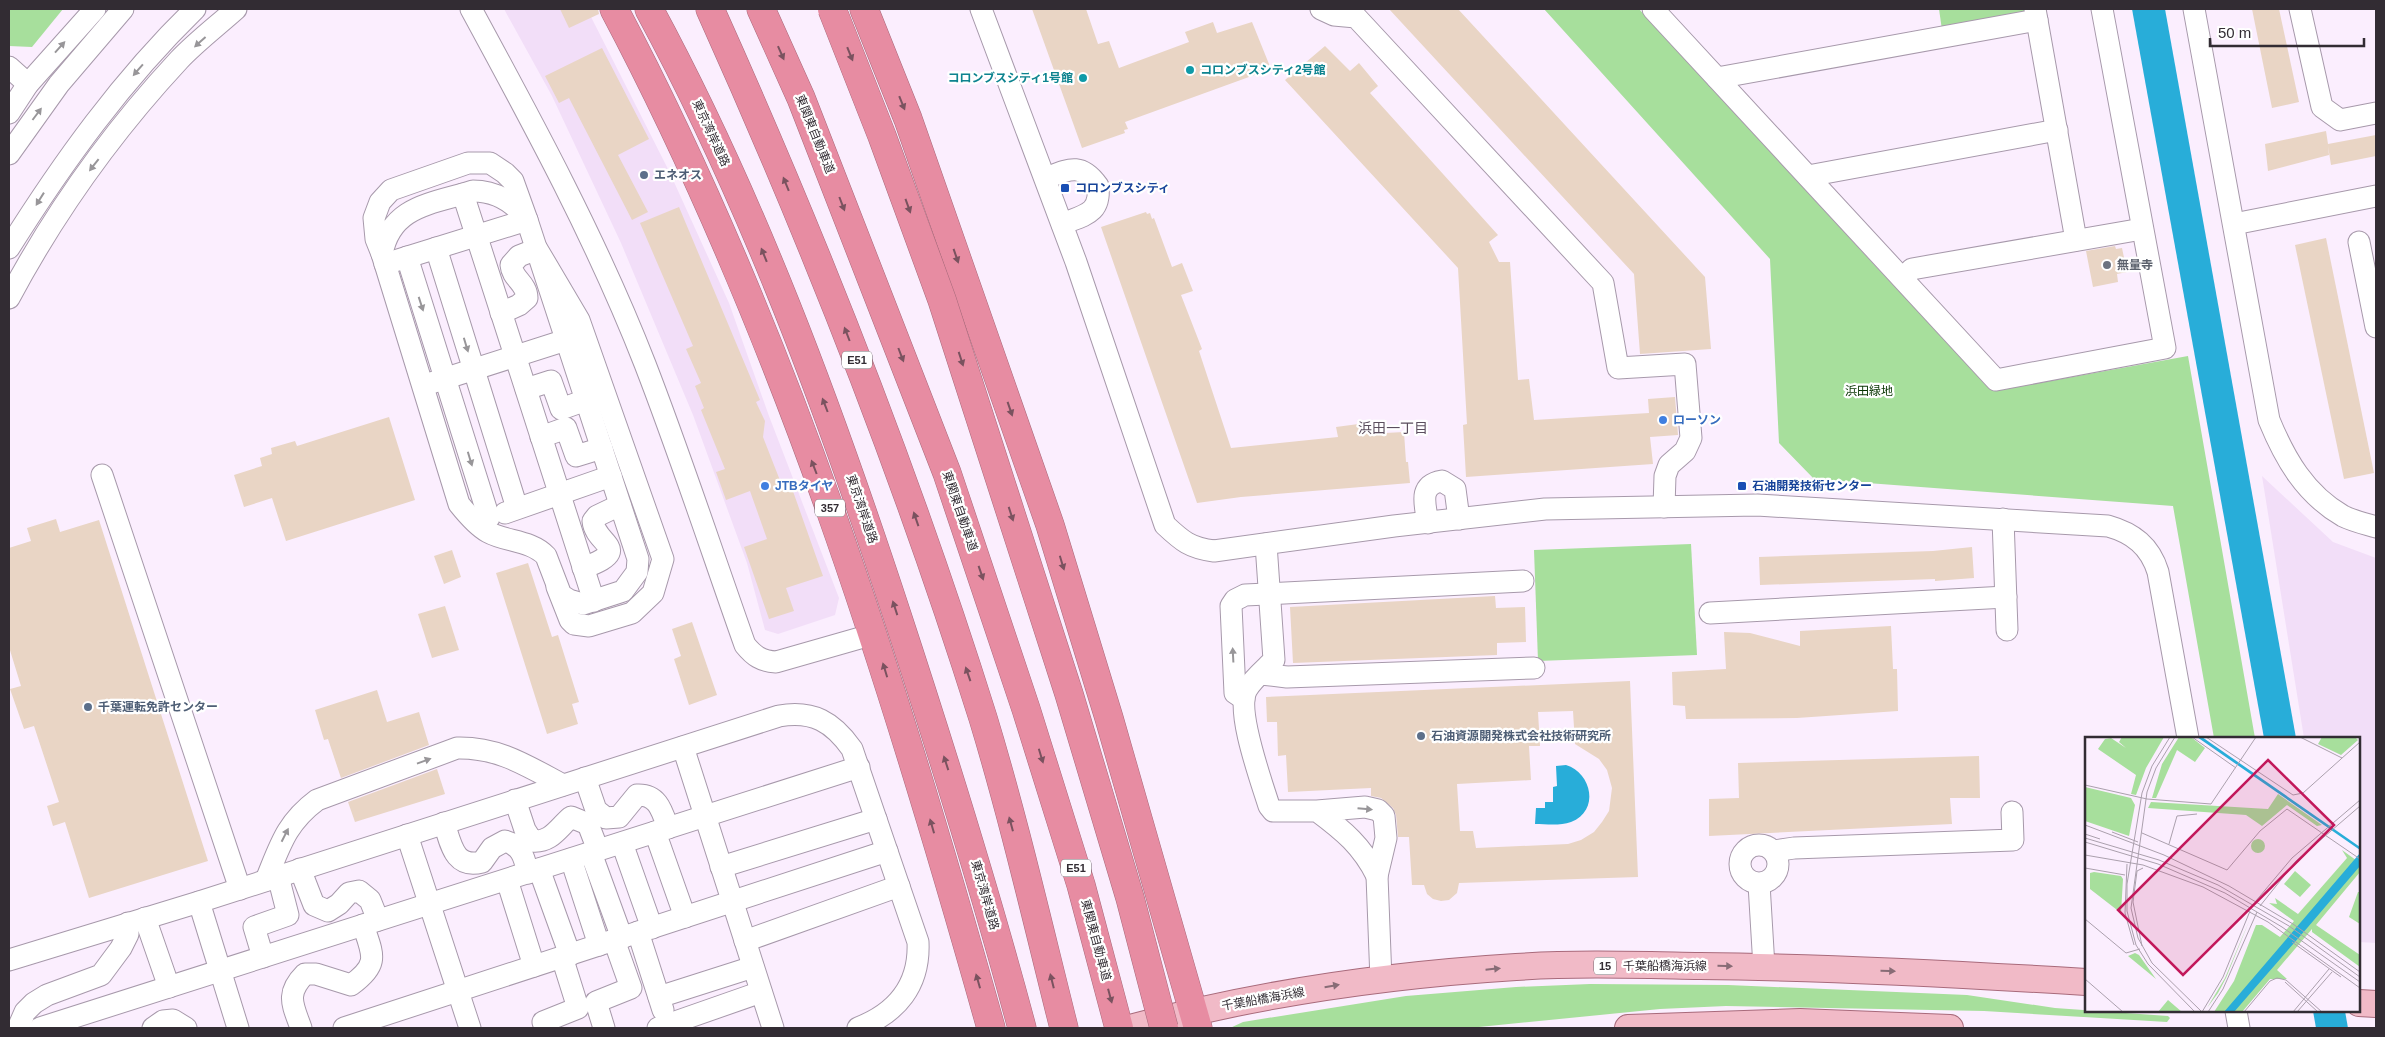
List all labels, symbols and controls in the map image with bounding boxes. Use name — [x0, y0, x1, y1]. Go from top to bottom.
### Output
scale bar — [2210, 15, 2364, 47]
text: 50 m — [2218, 24, 2251, 41]
one-way arrow — [193, 36, 206, 47]
one-way arrow — [55, 41, 66, 54]
one-way arrow — [777, 46, 785, 60]
one-way arrow — [846, 47, 854, 62]
one-way arrow — [132, 63, 143, 76]
place label: コロンブスシティ2号館 — [1200, 63, 1326, 77]
marker: コロンブスシティ2号館 — [1184, 64, 1196, 76]
place label: コロンブスシティ1号館 — [947, 71, 1073, 85]
marker: コロンブスシティ1号館 — [1077, 72, 1089, 84]
street label: 東関東自動車道 — [793, 92, 837, 176]
one-way arrow — [898, 96, 906, 111]
street label: 東京湾岸道路 — [689, 97, 733, 169]
one-way arrow — [32, 107, 42, 121]
one-way arrow — [88, 158, 99, 171]
place label: エネオス — [654, 168, 702, 182]
marker: エネオス — [638, 169, 650, 181]
one-way arrow — [782, 177, 790, 191]
place label: コロンブスシティ — [1075, 181, 1170, 195]
marker: コロンブスシティ — [1059, 182, 1071, 194]
one-way arrow — [35, 193, 44, 206]
one-way arrow — [839, 196, 846, 211]
one-way arrow — [904, 199, 912, 214]
one-way arrow — [759, 248, 767, 262]
one-way arrow — [953, 248, 960, 263]
place label: 無量寺 — [2117, 258, 2153, 272]
marker: 無量寺 — [2101, 259, 2113, 271]
one-way arrow — [418, 297, 426, 312]
one-way arrow — [843, 327, 850, 342]
one-way arrow — [463, 338, 471, 353]
one-way arrow — [897, 348, 905, 363]
road number: E51 — [842, 352, 872, 368]
one-way arrow — [958, 352, 966, 367]
park label: 浜田緑地 — [1845, 384, 1893, 398]
one-way arrow — [820, 398, 828, 413]
one-way arrow — [1006, 402, 1014, 417]
place label: ローソン — [1673, 413, 1721, 427]
marker: ローソン — [1657, 414, 1669, 426]
district label: 浜田一丁目 — [1358, 420, 1428, 436]
one-way arrow — [466, 452, 474, 467]
one-way arrow — [810, 459, 818, 474]
street label: 東関東自動車道 — [940, 469, 980, 553]
street label: 東京湾岸道路 — [844, 473, 880, 545]
place label: JTBタイヤ — [775, 479, 833, 493]
place label: 石油開発技術センター — [1752, 479, 1872, 493]
marker: JTBタイヤ — [759, 480, 771, 492]
marker: 石油開発技術センター — [1736, 480, 1748, 492]
road number: 357 — [815, 499, 845, 516]
one-way arrow — [1008, 507, 1016, 522]
one-way arrow — [912, 512, 919, 527]
one-way arrow — [1058, 556, 1066, 571]
one-way arrow — [978, 566, 985, 581]
one-way arrow — [891, 601, 898, 616]
one-way arrow — [1228, 647, 1236, 663]
one-way arrow — [880, 662, 888, 677]
one-way arrow — [963, 666, 971, 681]
place label: 千葉運転免許センター — [98, 700, 218, 714]
marker: 千葉運転免許センター — [82, 701, 94, 713]
place label: 石油資源開発株式会社技術研究所 — [1431, 729, 1611, 743]
marker: 石油資源開発株式会社技術研究所 — [1415, 730, 1427, 742]
inset map — [2085, 737, 2360, 1012]
one-way arrow — [1037, 748, 1045, 763]
one-way arrow — [942, 755, 949, 770]
one-way arrow — [417, 756, 431, 764]
one-way arrow — [1358, 805, 1374, 813]
one-way arrow — [1007, 816, 1015, 831]
one-way arrow — [927, 818, 935, 833]
one-way arrow — [281, 828, 289, 843]
street label: 東京湾岸道路 — [968, 858, 1002, 932]
road number: E51 — [1061, 860, 1091, 876]
street label: 東関東自動車道 — [1078, 898, 1114, 982]
road number: 15 — [1594, 958, 1616, 974]
street label: 千葉船橋海浜線 — [1623, 959, 1707, 973]
one-way arrow — [1718, 962, 1734, 970]
one-way arrow — [1485, 965, 1501, 973]
one-way arrow — [1880, 967, 1896, 975]
one-way arrow — [973, 974, 981, 989]
one-way arrow — [1048, 974, 1056, 989]
one-way arrow — [1324, 982, 1340, 990]
street label: 千葉船橋海浜線 — [1220, 985, 1306, 1013]
one-way arrow — [1107, 988, 1115, 1003]

